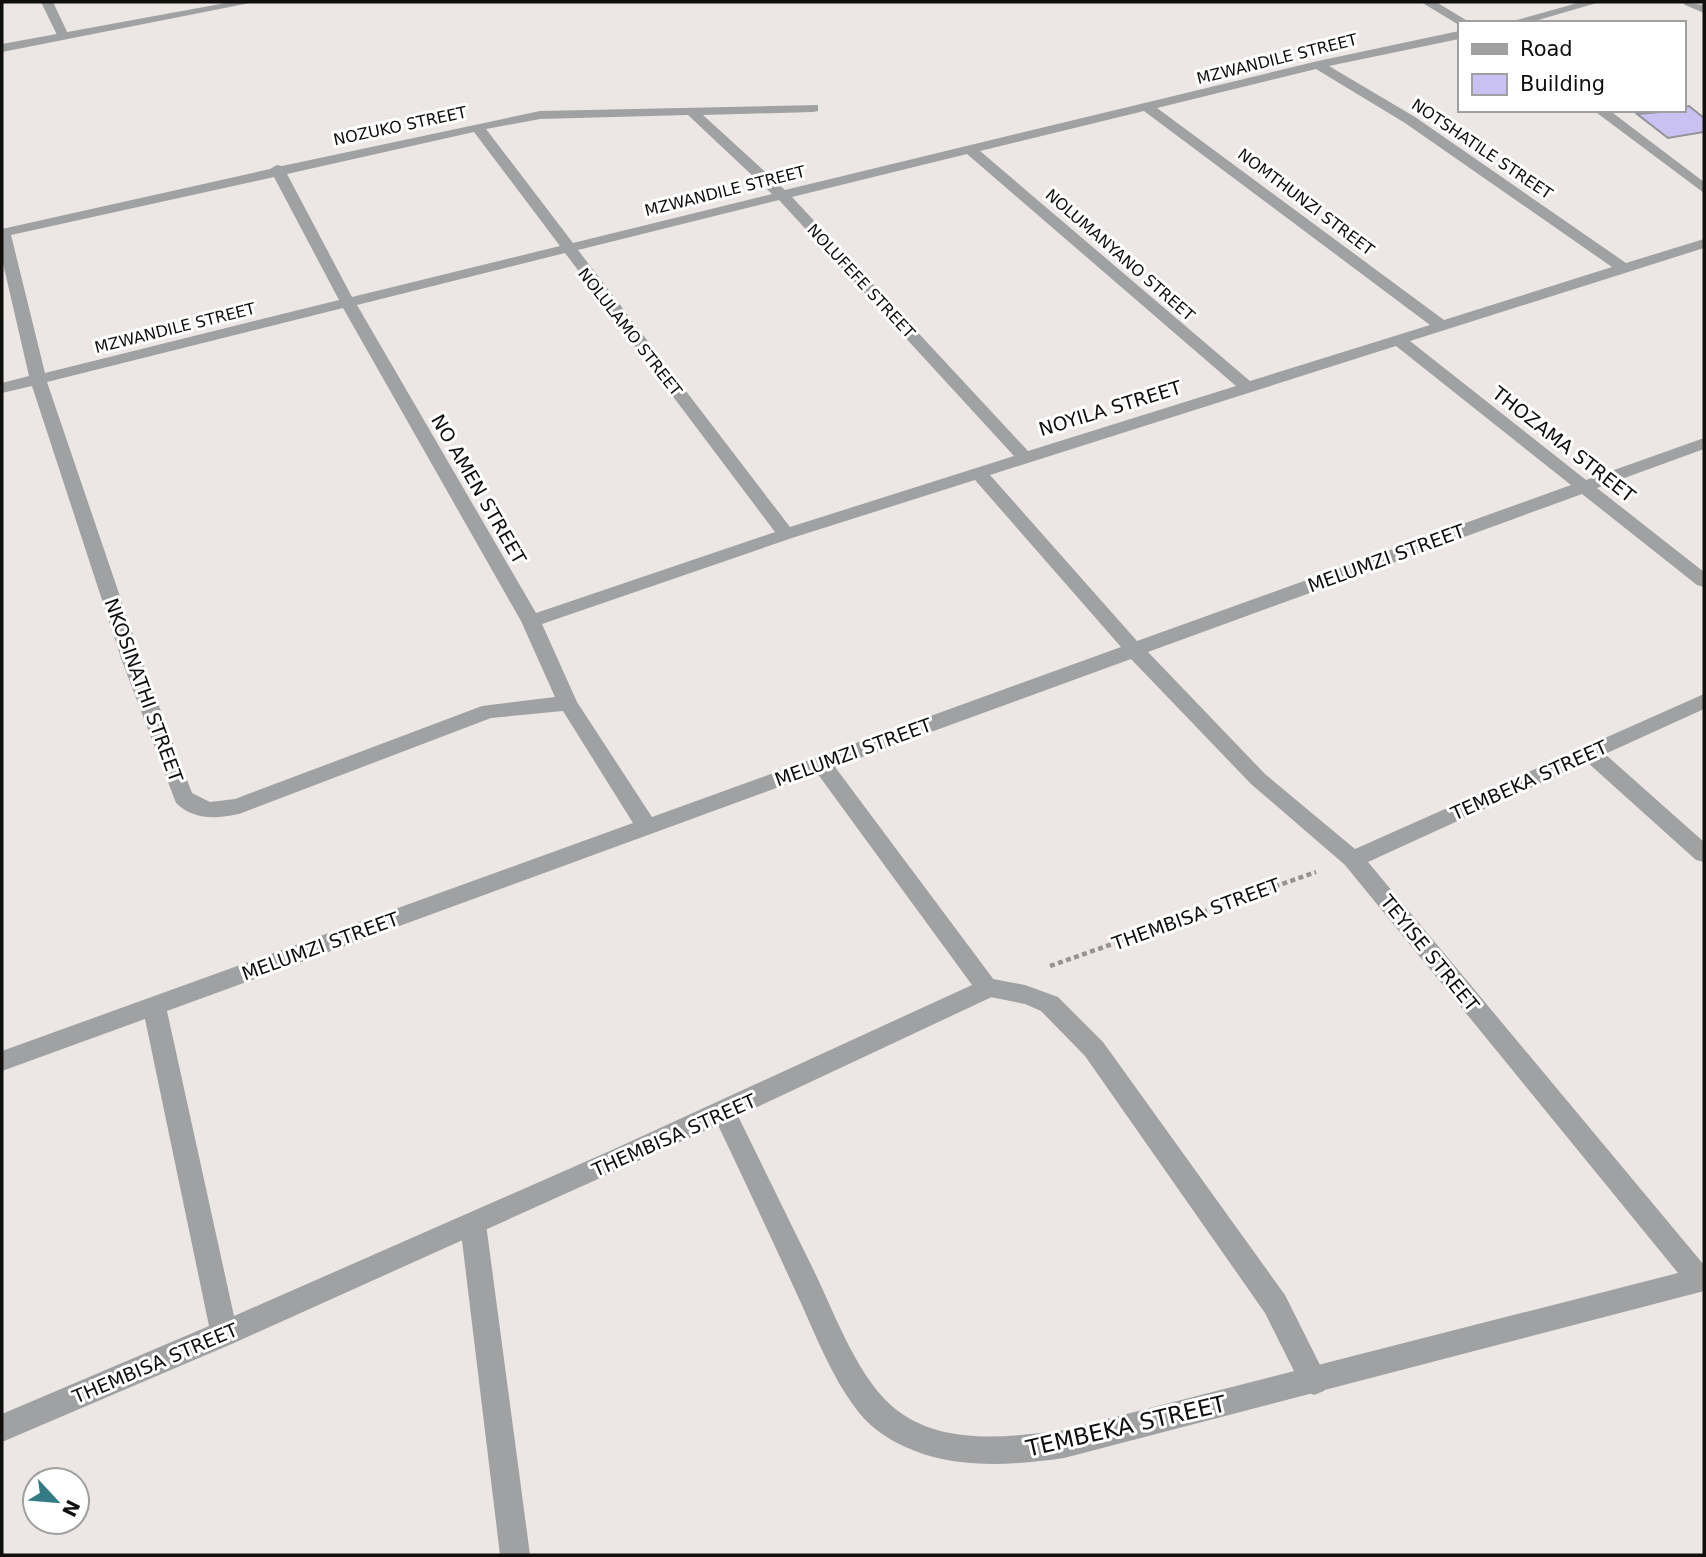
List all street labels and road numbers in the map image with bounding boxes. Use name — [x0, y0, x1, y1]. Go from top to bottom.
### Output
street label: MZWANDILE STREET — [1195, 30, 1359, 88]
street label: NOTSHATILE STREET — [1408, 95, 1556, 203]
street label: NOZUKO STREET — [332, 103, 468, 149]
street label: NOMTHUNZI STREET — [1234, 145, 1378, 260]
street label: MZWANDILE STREET — [643, 162, 807, 220]
street label: NOLUMANYANO STREET — [1042, 185, 1199, 325]
street label: NOLUFEFE STREET — [803, 220, 919, 342]
street label: NOLULAMO STREET — [574, 264, 686, 400]
street label: MZWANDILE STREET — [93, 299, 257, 357]
street label: NOYILA STREET — [1036, 376, 1184, 440]
street label: THOZAMA STREET — [1488, 381, 1640, 507]
street label: NO AMEN STREET — [427, 410, 531, 568]
street label: MELUMZI STREET — [1304, 519, 1468, 597]
street label: NKOSINATHI STREET — [100, 595, 188, 785]
street label: MELUMZI STREET — [771, 713, 935, 791]
street label: TEMBEKA STREET — [1447, 735, 1611, 825]
street label: THEMBISA STREET — [1108, 873, 1283, 955]
street label: TEYISE STREET — [1376, 890, 1484, 1016]
street label: MELUMZI STREET — [238, 907, 402, 985]
street label: THEMBISA STREET — [588, 1089, 760, 1181]
street label: THEMBISA STREET — [68, 1318, 241, 1408]
street label: TEMBEKA STREET — [1023, 1390, 1229, 1462]

